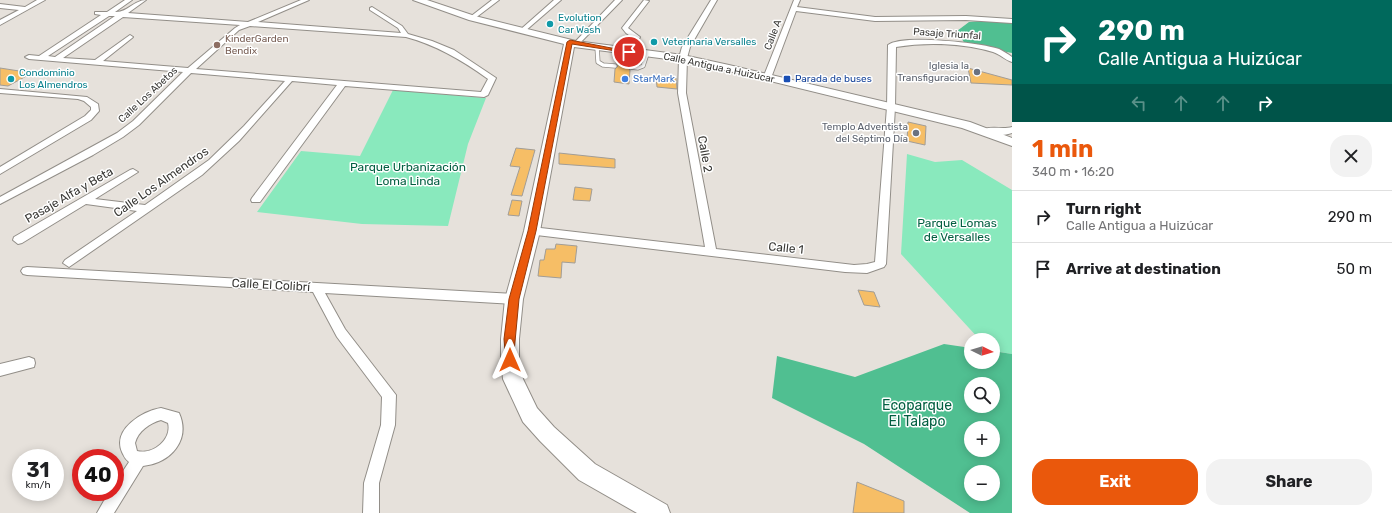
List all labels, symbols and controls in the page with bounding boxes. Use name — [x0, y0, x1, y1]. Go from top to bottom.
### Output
place label: Evolution Car Wash — [558, 12, 602, 36]
text: 290 m — [1098, 14, 1185, 47]
icon: right — [1032, 16, 1084, 68]
street label: Calle A — [762, 18, 784, 52]
marker: Evolution Car Wash — [545, 19, 555, 29]
street label: Pasaje Triunfal — [913, 26, 981, 42]
place label: KinderGarden Bendix — [225, 33, 288, 57]
pin — [612, 35, 646, 69]
place label: Veterinaria Versalles — [662, 36, 756, 48]
marker: Veterinaria Versalles — [649, 37, 659, 47]
marker: KinderGarden Bendix — [212, 40, 222, 50]
icon: arrive — [618, 41, 640, 63]
text: Calle Antigua a Huizúcar — [1098, 48, 1302, 70]
street label: Calle Antigua a Huizúcar — [662, 50, 776, 86]
place label: Iglesia la Transfiguracion — [897, 60, 969, 84]
street label: Calle Los Abetos — [116, 64, 180, 126]
place label: Condominio Los Almendros — [19, 67, 88, 91]
marker: Iglesia la Transfiguracion — [972, 67, 982, 77]
place label: StarMark — [633, 73, 676, 85]
place label: Parada de buses — [795, 73, 872, 85]
marker: Condominio Los Almendros — [6, 74, 16, 84]
marker: StarMark — [620, 74, 630, 84]
marker: Parada de buses — [782, 74, 792, 84]
icon: left — [1128, 92, 1150, 114]
icon: ahead — [1170, 92, 1192, 114]
icon: ahead — [1212, 92, 1234, 114]
icon: right — [1254, 92, 1276, 114]
place label: Templo Adventista del Séptimo Día — [822, 121, 908, 145]
marker: Templo Adventista del Séptimo Día — [911, 128, 921, 138]
street label: Calle 2 — [695, 134, 715, 174]
text: 1 min — [1032, 135, 1093, 163]
button: close — [1330, 135, 1372, 177]
street label: Calle Los Almendros — [111, 144, 211, 220]
park label: Parque Urbanización Loma Linda — [350, 160, 466, 188]
street label: Pasaje Alfa y Beta — [22, 164, 116, 226]
text: 340 m · 16:20 — [1032, 164, 1114, 179]
text: Turn right — [1066, 200, 1141, 218]
icon: right — [1032, 206, 1054, 228]
text: 290 m — [1328, 208, 1372, 226]
park label: Parque Lomas de Versalles — [917, 216, 997, 244]
text: Calle Antigua a Huizúcar — [1066, 218, 1213, 233]
street label: Calle 1 — [768, 239, 804, 257]
icon: arrive — [1032, 258, 1054, 280]
text: Arrive at destination — [1066, 260, 1221, 278]
text: 50 m — [1337, 260, 1372, 278]
street label: Calle El Colibrí — [231, 276, 312, 294]
north arrow — [964, 333, 1000, 369]
map controls — [964, 333, 1000, 501]
position arrow — [489, 339, 531, 381]
button: search — [964, 377, 1000, 413]
park label: Ecoparque El Talapo — [882, 397, 952, 430]
button: + — [964, 421, 1000, 457]
speed limit sign: 40 — [72, 449, 124, 501]
text: 31 — [27, 458, 49, 482]
button: Exit — [1032, 459, 1198, 505]
button: Share — [1206, 459, 1372, 505]
button: − — [964, 465, 1000, 501]
text: km/h — [26, 479, 50, 491]

